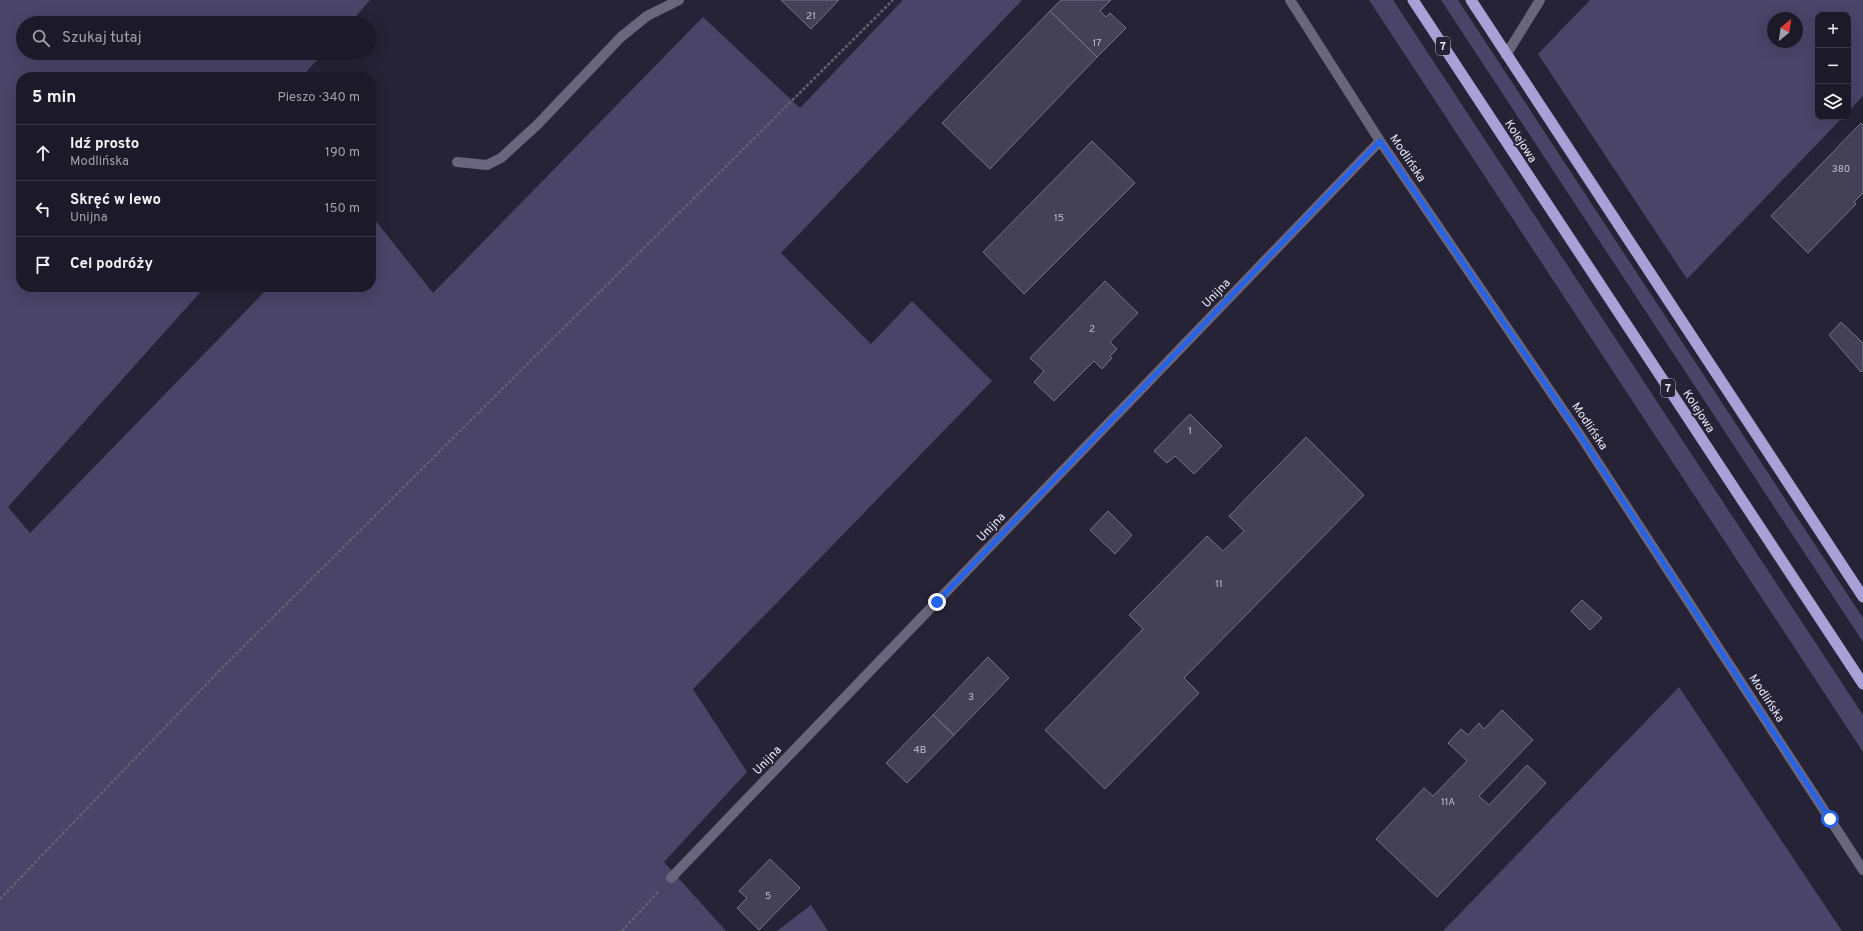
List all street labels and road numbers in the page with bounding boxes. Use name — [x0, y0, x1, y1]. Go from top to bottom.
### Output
road number: 7 — [1436, 37, 1450, 55]
street label: Kolejowa — [1500, 117, 1540, 166]
street label: Modlińska — [1385, 132, 1429, 186]
street label: Unijna — [1199, 276, 1234, 312]
road number: 7 — [1661, 379, 1675, 397]
street label: Kolejowa — [1678, 387, 1718, 436]
street label: Modlińska — [1567, 400, 1611, 454]
street label: Unijna — [974, 510, 1009, 546]
street label: Modlińska — [1745, 671, 1788, 726]
street label: Unijna — [750, 743, 785, 779]

